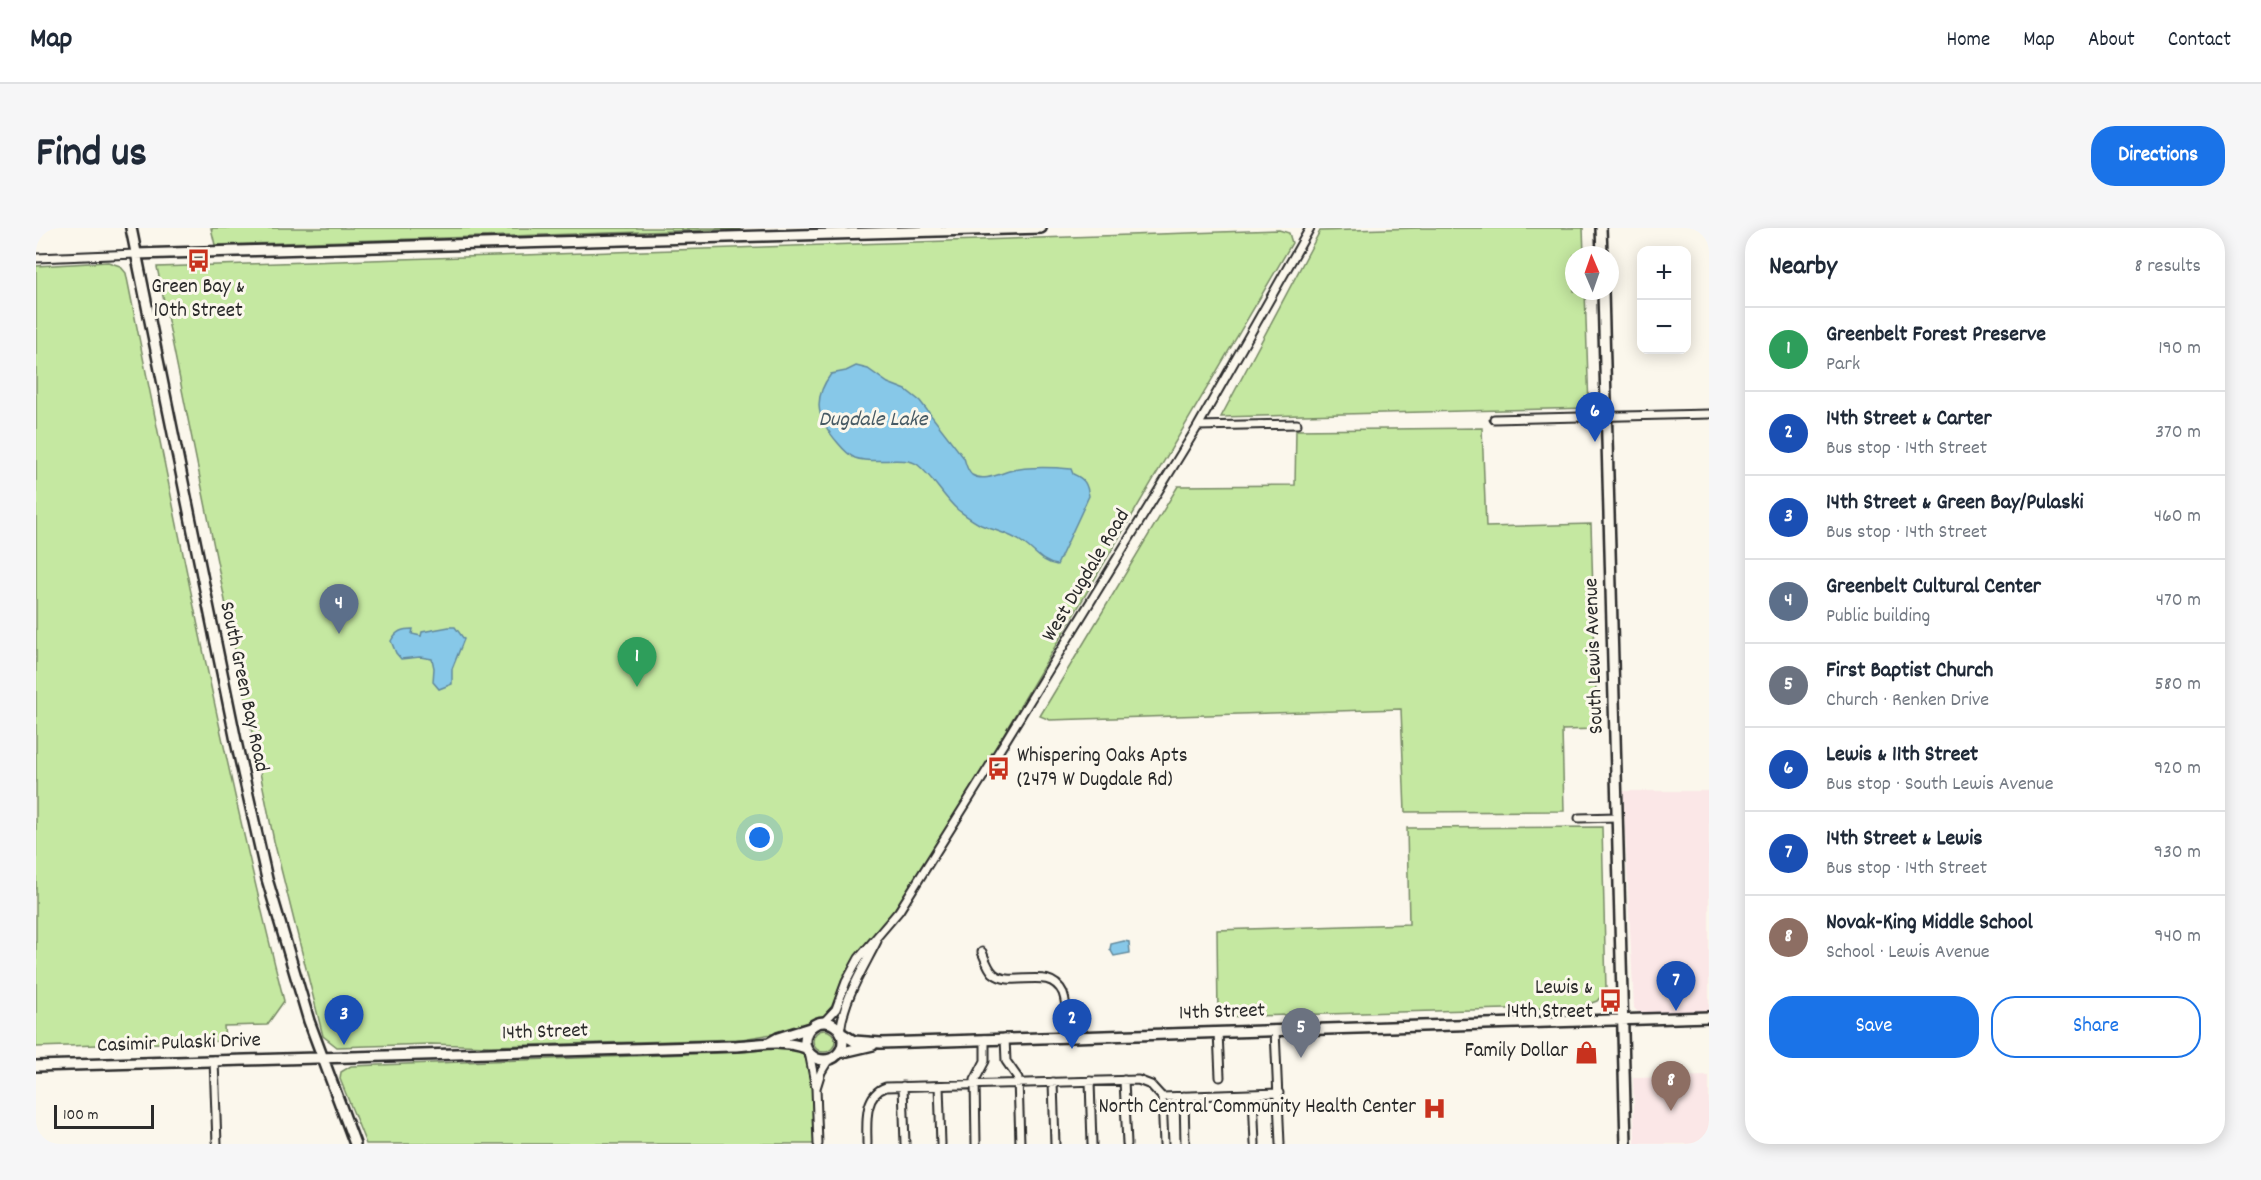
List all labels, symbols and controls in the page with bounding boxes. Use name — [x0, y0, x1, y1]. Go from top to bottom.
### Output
text: Map — [30, 21, 72, 61]
text: Home — [1946, 26, 1990, 56]
text: Map — [2023, 26, 2055, 56]
text: About — [2088, 26, 2135, 56]
text: Contact — [2168, 26, 2231, 56]
text: Find us — [36, 126, 147, 186]
button: Directions — [2091, 126, 2225, 186]
north arrow — [1565, 246, 1619, 300]
map controls — [1637, 246, 1691, 354]
button: + — [1637, 246, 1691, 300]
bus stop icon: Green Bay & 10th Street — [185, 247, 211, 273]
text: Nearby — [1769, 249, 1837, 286]
text: 8 results — [2135, 253, 2201, 281]
place label: Green Bay & 10th Street — [151, 273, 245, 327]
button: − — [1637, 300, 1691, 354]
text: Greenbelt Forest Preserve — [1826, 320, 2046, 351]
text: 1 — [1786, 335, 1791, 363]
text: 190 m — [2158, 335, 2201, 363]
text: Park — [1826, 351, 1860, 379]
pin: 6 — [1576, 392, 1614, 442]
text: 14th Street & Carter — [1826, 404, 1992, 435]
water label: Dugdale Lake — [818, 405, 929, 436]
text: 2 — [1784, 419, 1793, 447]
text: 370 m — [2155, 419, 2201, 447]
text: Bus stop · 14th Street — [1826, 435, 1987, 463]
text: 14th Street & Green Bay/Pulaski — [1826, 488, 2084, 519]
text: 3 — [1784, 503, 1793, 531]
text: 460 m — [2154, 503, 2201, 531]
street label: West Dugdale Road — [1036, 504, 1138, 648]
text: Bus stop · 14th Street — [1826, 519, 1987, 547]
text: Greenbelt Cultural Center — [1826, 572, 2041, 603]
street label: South Lewis Avenue — [1577, 577, 1613, 735]
pin: 4 — [320, 584, 358, 634]
text: 4 — [1784, 587, 1793, 615]
text: 470 m — [2156, 587, 2201, 615]
street label: South Green Bay Road — [210, 599, 276, 775]
text: Public building — [1826, 603, 1930, 631]
pin: 1 — [618, 638, 656, 687]
text: First Baptist Church — [1826, 656, 1993, 687]
text: 5 — [1784, 671, 1793, 699]
text: 580 m — [2155, 671, 2201, 699]
text: Church · Renken Drive — [1826, 687, 1989, 715]
text: Lewis & 11th Street — [1826, 740, 1978, 771]
place label: Whispering Oaks Apts (2479 W Dugdale Rd) — [1017, 742, 1188, 796]
text: 6 — [1784, 755, 1793, 783]
text: 920 m — [2154, 755, 2201, 783]
bus stop icon: Whispering Oaks Apts (2479 W Dugdale Rd) — [986, 756, 1012, 782]
text: Bus stop · South Lewis Avenue — [1826, 771, 2053, 799]
your location — [745, 823, 774, 852]
text: 14th Street & Lewis — [1826, 824, 1983, 855]
text: 7 — [1785, 839, 1792, 867]
text: 930 m — [2154, 839, 2201, 867]
text: Bus stop · 14th Street — [1826, 855, 1987, 883]
text: Novak-King Middle School — [1826, 908, 2033, 939]
text: 8 — [1784, 923, 1793, 951]
text: 940 m — [2154, 923, 2201, 951]
text: School · Lewis Avenue — [1826, 939, 1990, 967]
pin: 7 — [1656, 962, 1696, 1011]
place label: Lewis & 14th Street — [1506, 974, 1593, 1028]
bus stop icon: Lewis & 14th Street — [1598, 988, 1624, 1014]
pin: 3 — [324, 996, 364, 1045]
street label: 14th Street — [1178, 996, 1266, 1030]
button: Save — [1769, 996, 1979, 1058]
button: Share — [1991, 996, 2201, 1058]
pin: 2 — [1052, 1000, 1092, 1049]
pin: 5 — [1282, 1008, 1320, 1058]
street label: 14th Street — [501, 1016, 589, 1050]
street label: Casimir Pulaski Drive — [97, 1026, 261, 1062]
place label: Family Dollar — [1464, 1037, 1568, 1067]
shop icon: Family Dollar — [1573, 1039, 1599, 1065]
pin: 8 — [1652, 1062, 1690, 1111]
place label: North Central Community Health Center — [1098, 1093, 1416, 1123]
hospital icon: North Central Community Health Center — [1421, 1095, 1447, 1121]
scale bar — [54, 1102, 154, 1130]
text: 100 m — [63, 1104, 99, 1127]

